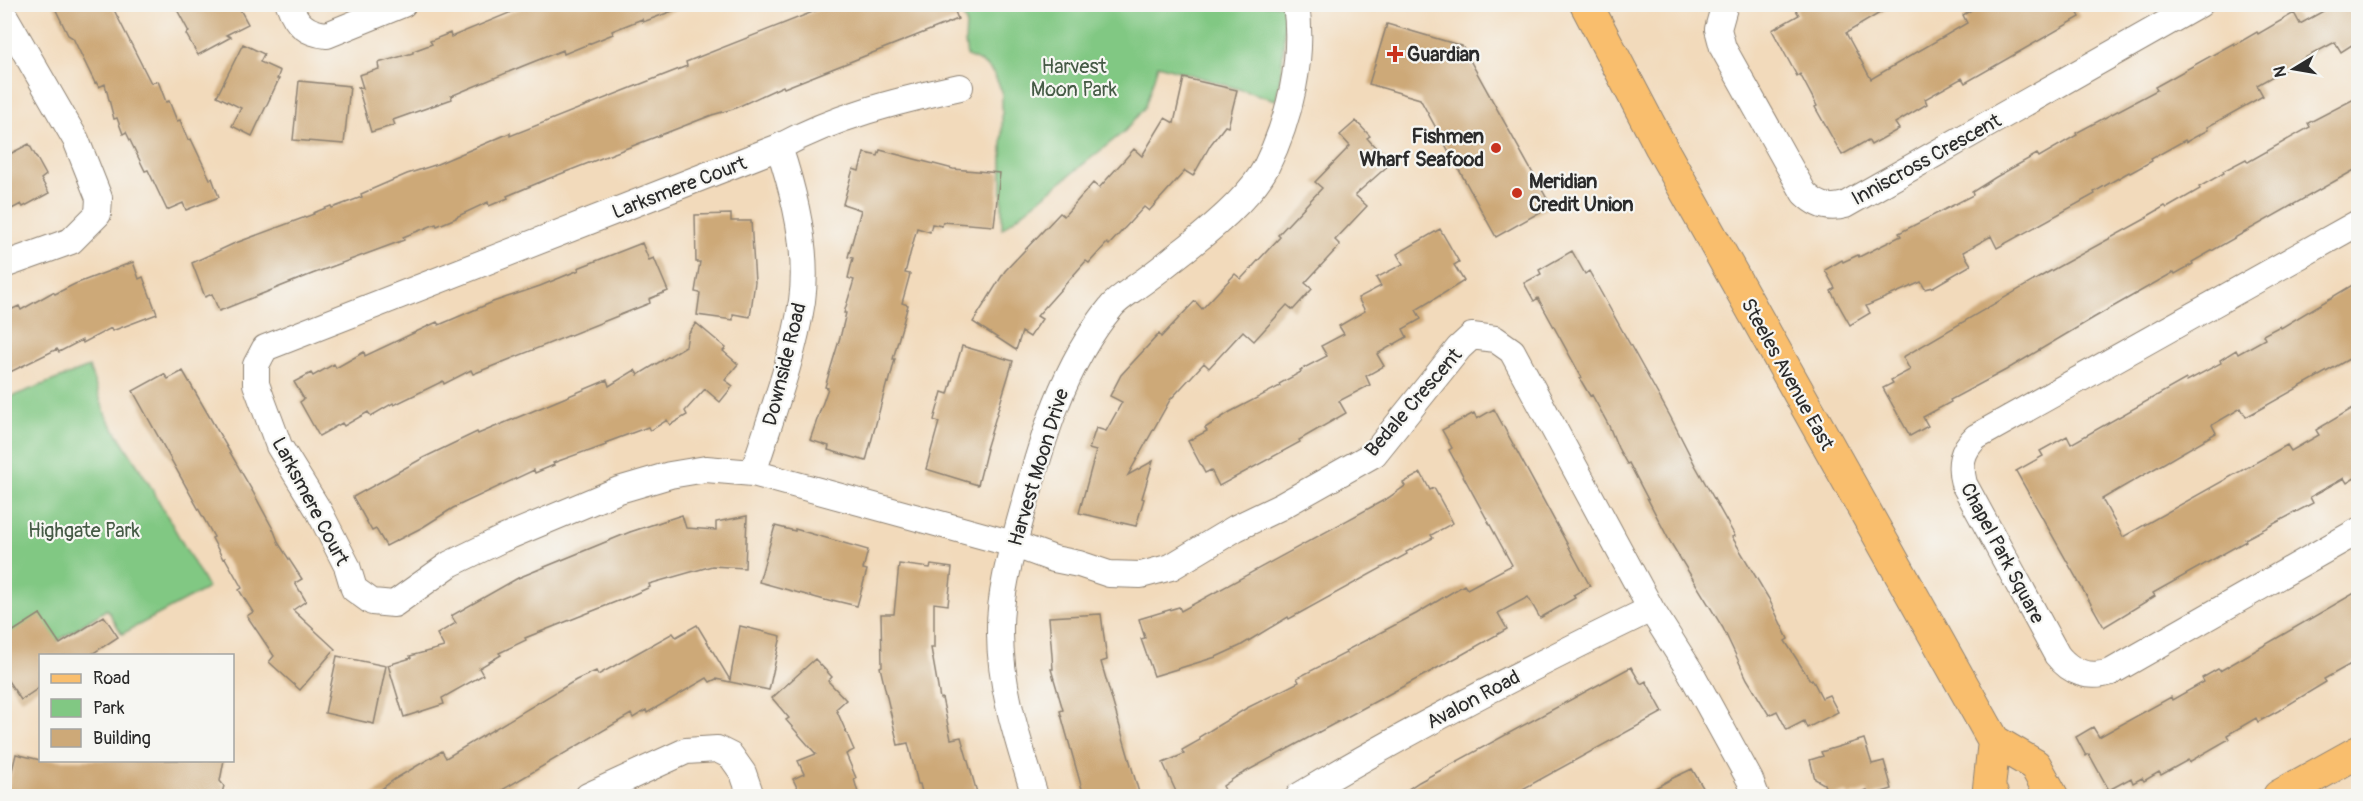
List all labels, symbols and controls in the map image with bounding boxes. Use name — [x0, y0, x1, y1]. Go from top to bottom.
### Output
north arrow — [2264, 39, 2324, 99]
place label: Guardian — [1407, 42, 1480, 67]
marker: Guardian — [1388, 47, 1402, 61]
park label: Harvest Moon Park — [1031, 54, 1118, 102]
text: N — [2269, 64, 2291, 79]
street label: Inniscross Crescent — [1847, 107, 2006, 211]
place label: Fishmen Wharf Seafood — [1360, 124, 1484, 172]
marker: Fishmen Wharf Seafood — [1489, 141, 1503, 155]
street label: Larksmere Court — [608, 150, 751, 225]
place label: Meridian Credit Union — [1529, 169, 1634, 217]
marker: Meridian Credit Union — [1510, 186, 1524, 200]
street label: Steeles Avenue East — [1735, 294, 1840, 455]
street label: Downside Road — [757, 300, 812, 428]
street label: Bedale Crescent — [1359, 342, 1468, 462]
street label: Harvest Moon Drive — [1003, 385, 1074, 549]
street label: Larksmere Court — [266, 433, 355, 571]
street label: Chapel Park Square — [1955, 479, 2050, 628]
park label: Highgate Park — [28, 518, 141, 543]
legend — [39, 654, 234, 762]
street label: Avalon Road — [1422, 664, 1524, 735]
text: Road — [93, 667, 130, 690]
text: Park — [93, 697, 125, 720]
text: Building — [93, 727, 151, 750]

